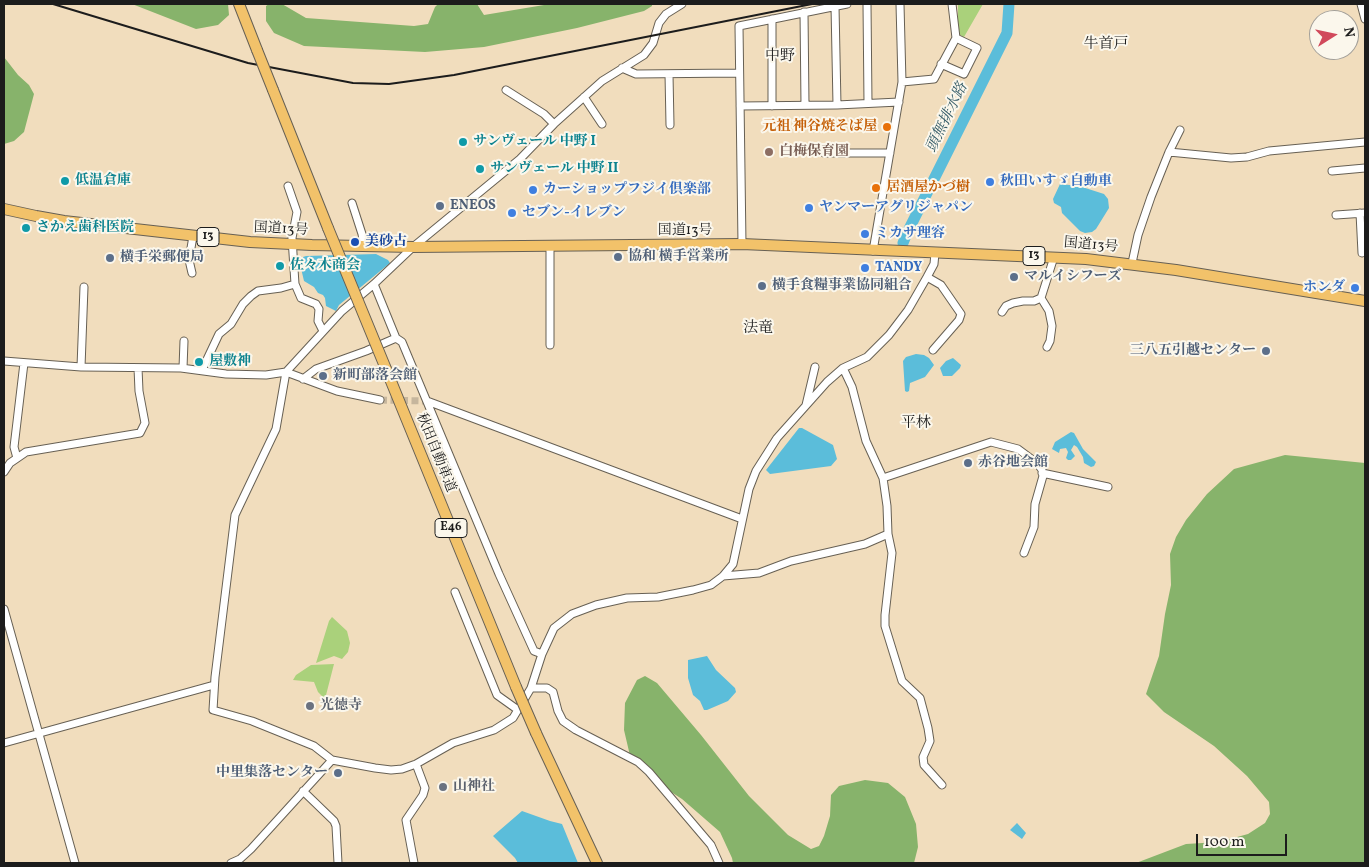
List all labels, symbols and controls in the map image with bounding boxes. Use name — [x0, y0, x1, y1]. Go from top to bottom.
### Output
north arrow — [1309, 10, 1359, 60]
text: N — [1338, 26, 1359, 39]
district label: 牛首戸 — [1084, 36, 1128, 54]
district label: 中野 — [765, 48, 795, 66]
water label: 頭無排水路 — [923, 80, 973, 156]
place label: 元祖 神谷焼そば屋 — [762, 119, 877, 135]
marker: 元祖 神谷焼そば屋 — [881, 121, 893, 133]
place label: サンヴェール 中野 I — [473, 134, 596, 150]
marker: サンヴェール 中野 I — [457, 136, 469, 148]
place label: 白梅保育園 — [779, 144, 849, 160]
marker: 白梅保育園 — [763, 146, 775, 158]
place label: サンヴェール 中野 II — [490, 161, 618, 177]
marker: サンヴェール 中野 II — [474, 163, 486, 175]
place label: 低温倉庫 — [75, 173, 131, 189]
place label: 秋田いすゞ自動車 — [1000, 174, 1112, 190]
marker: 低温倉庫 — [59, 175, 71, 187]
marker: 秋田いすゞ自動車 — [984, 176, 996, 188]
place label: 居酒屋かづ樹 — [886, 180, 970, 196]
place label: カーショップフジイ倶楽部 — [543, 182, 711, 198]
marker: 居酒屋かづ樹 — [870, 182, 882, 194]
marker: カーショップフジイ倶楽部 — [527, 184, 539, 196]
place label: ENEOS — [450, 198, 496, 214]
marker: ENEOS — [434, 200, 446, 212]
place label: ヤンマーアグリジャパン — [819, 200, 973, 216]
marker: ヤンマーアグリジャパン — [803, 202, 815, 214]
place label: セブン-イレブン — [522, 205, 626, 221]
marker: セブン-イレブン — [506, 207, 518, 219]
place label: さかえ歯科医院 — [36, 220, 134, 236]
street label: 国道13号 — [253, 220, 309, 240]
marker: さかえ歯科医院 — [20, 222, 32, 234]
street label: 国道13号 — [658, 223, 712, 239]
place label: ミカサ理容 — [875, 226, 945, 242]
road number: 13 — [197, 228, 219, 246]
marker: ミカサ理容 — [859, 228, 871, 240]
place label: 美砂古 — [365, 234, 407, 250]
street label: 国道13号 — [1063, 235, 1119, 257]
marker: 美砂古 — [349, 236, 361, 248]
road number: 13 — [1023, 247, 1045, 266]
place label: 協和 横手営業所 — [628, 249, 729, 265]
place label: 横手栄郵便局 — [120, 250, 204, 266]
marker: 協和 横手営業所 — [612, 251, 624, 263]
marker: 横手栄郵便局 — [104, 252, 116, 264]
place label: 佐々木商会 — [290, 258, 360, 274]
marker: 佐々木商会 — [274, 260, 286, 272]
place label: TANDY — [875, 260, 922, 276]
marker: TANDY — [859, 262, 871, 274]
place label: マルイシフーズ — [1024, 269, 1122, 285]
marker: マルイシフーズ — [1008, 271, 1020, 283]
place label: 横手食糧事業協同組合 — [772, 278, 912, 294]
marker: 横手食糧事業協同組合 — [756, 280, 768, 292]
place label: ホンダ — [1303, 280, 1345, 296]
marker: ホンダ — [1349, 282, 1361, 294]
district label: 法竜 — [743, 320, 773, 338]
place label: 三八五引越センター — [1130, 343, 1256, 359]
marker: 三八五引越センター — [1260, 345, 1272, 357]
place label: 屋敷神 — [209, 354, 251, 370]
marker: 屋敷神 — [193, 356, 205, 368]
place label: 新町部落会館 — [333, 368, 417, 384]
marker: 新町部落会館 — [317, 370, 329, 382]
street label: 秋田自動車道 — [411, 411, 459, 495]
district label: 平林 — [901, 415, 931, 433]
place label: 赤谷地会館 — [978, 455, 1048, 471]
marker: 赤谷地会館 — [962, 457, 974, 469]
road number: E46 — [435, 518, 467, 538]
place label: 光徳寺 — [320, 698, 362, 714]
marker: 光徳寺 — [304, 700, 316, 712]
place label: 中里集落センター — [216, 765, 328, 781]
marker: 中里集落センター — [332, 767, 344, 779]
place label: 山神社 — [453, 779, 495, 795]
marker: 山神社 — [437, 781, 449, 793]
scale bar — [1199, 824, 1290, 856]
text: 100 m — [1204, 832, 1244, 853]

